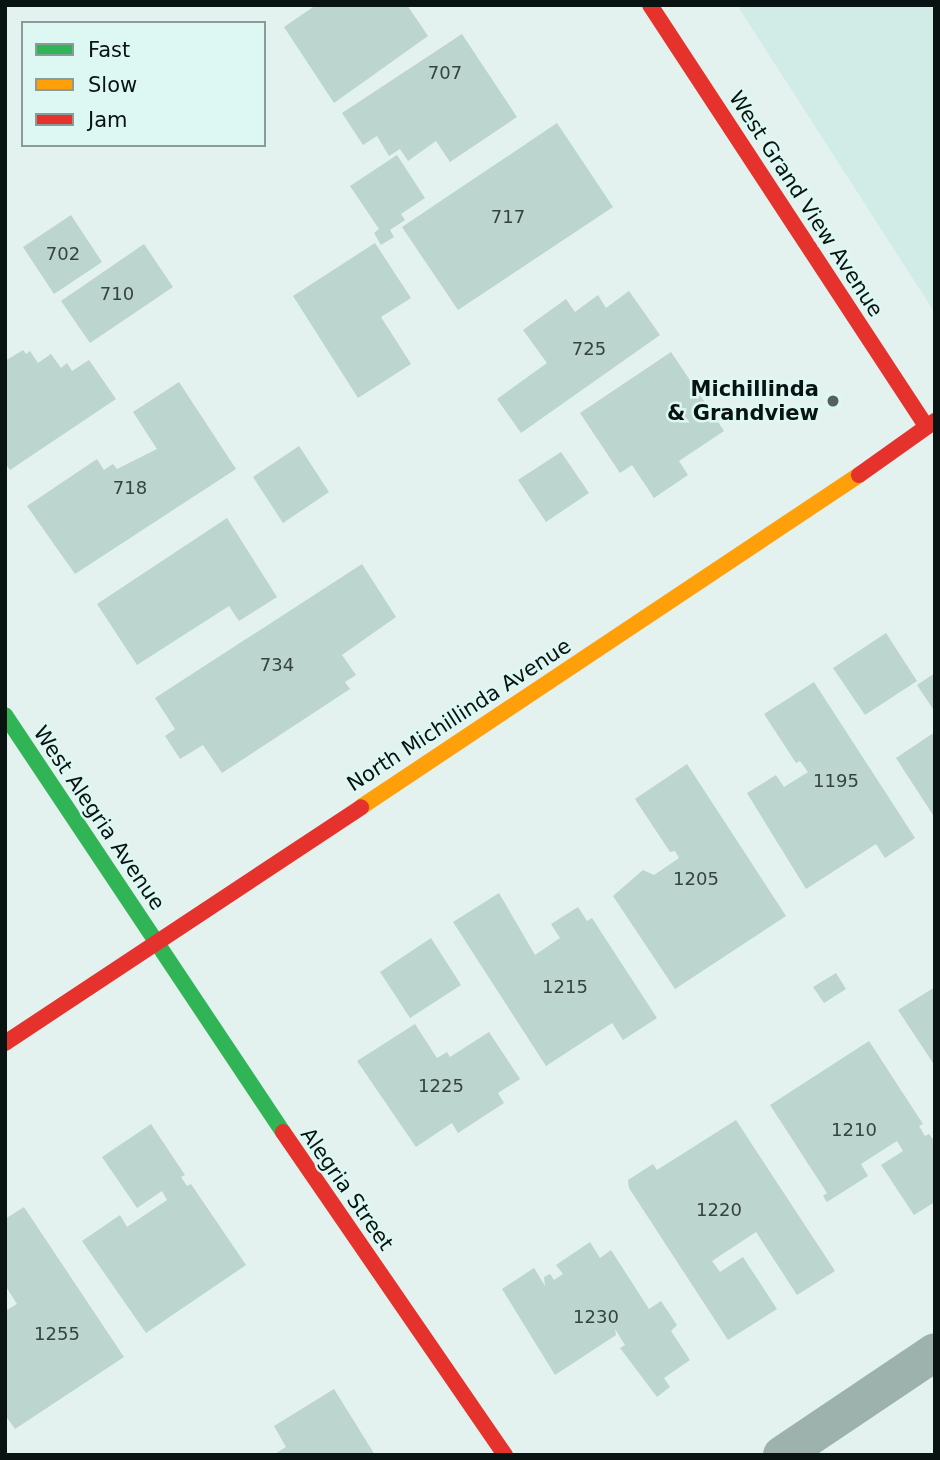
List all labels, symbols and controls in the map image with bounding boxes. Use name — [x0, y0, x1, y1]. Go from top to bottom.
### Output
legend — [21, 21, 266, 147]
text: Fast — [88, 38, 130, 62]
house number: 707 — [428, 62, 462, 84]
text: Slow — [88, 73, 137, 97]
street label: West Grand View Avenue — [724, 86, 888, 322]
text: Jam — [88, 108, 128, 132]
house number: 717 — [491, 206, 525, 228]
house number: 702 — [46, 243, 80, 265]
house number: 710 — [100, 283, 134, 305]
house number: 725 — [572, 338, 606, 360]
place label: Michillinda & Grandview — [667, 376, 819, 426]
marker: Michillinda & Grandview — [825, 393, 841, 409]
house number: 718 — [113, 477, 147, 499]
street label: North Michillinda Avenue — [342, 633, 576, 797]
house number: 734 — [260, 654, 294, 676]
street label: West Alegria Avenue — [28, 721, 170, 915]
house number: 1195 — [813, 770, 859, 792]
house number: 1205 — [673, 868, 719, 890]
house number: 1215 — [542, 976, 588, 998]
house number: 1225 — [418, 1075, 464, 1097]
house number: 1210 — [831, 1119, 877, 1141]
street label: Alegria Street — [295, 1123, 399, 1255]
house number: 1220 — [696, 1199, 742, 1221]
house number: 1230 — [573, 1306, 619, 1328]
house number: 1255 — [34, 1323, 80, 1345]

